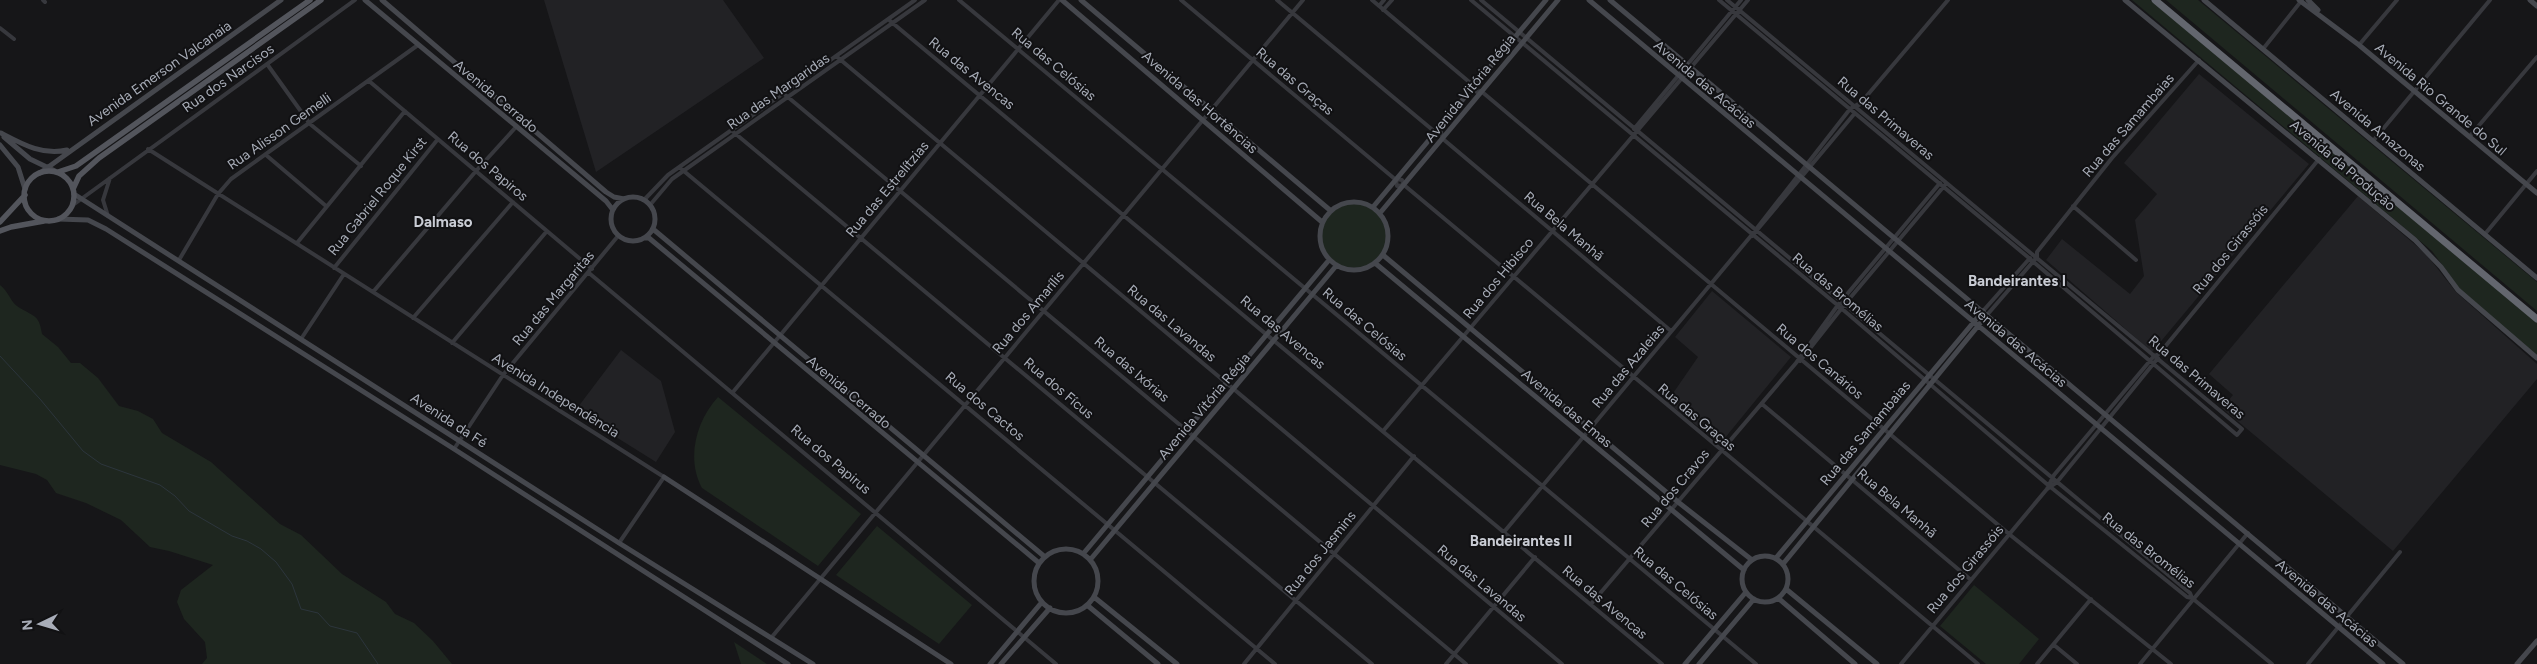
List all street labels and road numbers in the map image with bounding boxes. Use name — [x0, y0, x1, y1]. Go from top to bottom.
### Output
street label: Avenida Emerson Valcanaia — [84, 17, 235, 130]
street label: Rua das Celósias — [1008, 24, 1099, 105]
street label: Avenida Vitória Régia — [1422, 31, 1519, 146]
street label: Rua das Avencas — [925, 34, 1018, 113]
street label: Avenida das Acácias — [1650, 37, 1759, 132]
street label: Avenida Rio Grande do Sul — [2371, 39, 2510, 159]
street label: Rua dos Narcisos — [179, 40, 277, 116]
street label: Rua das Graças — [1252, 44, 1337, 119]
street label: Avenida das Hortências — [1138, 47, 1261, 157]
street label: Rua das Margaridas — [724, 50, 833, 133]
street label: Avenida Cerrado — [450, 56, 541, 137]
street label: Rua das Samambaias — [2079, 70, 2178, 181]
street label: Rua das Primaveras — [1834, 73, 1937, 164]
street label: Avenida Amazonas — [2327, 86, 2429, 175]
street label: Rua Alisson Gemelli — [224, 89, 334, 174]
street label: Avenida da Produção — [2286, 116, 2399, 214]
street label: Rua dos Papiros — [444, 128, 531, 205]
street label: Rua Gabriel Roque Kirst — [324, 134, 430, 259]
street label: Rua das Estrelítzias — [842, 138, 933, 241]
street label: Rua Bela Manhã — [1520, 188, 1607, 265]
street label: Rua dos Girassóis — [2189, 201, 2272, 297]
street label: Rua dos Hibisco — [1459, 234, 1537, 322]
street label: Rua das Margaritas — [509, 247, 598, 349]
street label: Rua das Bromélias — [1789, 249, 1887, 335]
street label: Rua dos Amarílis — [989, 267, 1068, 357]
street label: Rua das Lavandas — [1124, 281, 1220, 365]
street label: Rua das Celósias — [1319, 284, 1410, 365]
street label: Rua das Avencas — [1237, 292, 1329, 373]
street label: Avenida das Acácias — [1961, 296, 2070, 391]
street label: Rua dos Canários — [1773, 320, 1867, 403]
street label: Rua das Azaleias — [1589, 321, 1668, 411]
street label: Rua das Primaveras — [2145, 332, 2248, 423]
street label: Rua das Ixórias — [1091, 333, 1173, 406]
street label: Avenida Independência — [489, 349, 622, 442]
street label: Avenida Vitória Régia — [1155, 350, 1254, 463]
street label: Avenida Cerrado — [803, 352, 894, 433]
street label: Rua dos Fícus — [1020, 354, 1097, 423]
street label: Avenida das Emas — [1518, 366, 1615, 451]
street label: Rua dos Cactos — [942, 368, 1028, 444]
street label: Rua das Samambaias — [1817, 378, 1914, 489]
street label: Rua das Graças — [1654, 380, 1739, 455]
street label: Avenida da Fé — [407, 389, 491, 452]
street label: Rua dos Papirus — [787, 421, 874, 498]
street label: Rua dos Cravos — [1638, 446, 1713, 531]
street label: Rua Bela Manhã — [1853, 465, 1940, 542]
street label: Rua dos Jasmins — [1281, 508, 1360, 599]
street label: Rua das Bromélias — [2099, 509, 2199, 592]
street label: Rua dos Girassóis — [1923, 522, 2007, 617]
street label: Rua das Lavandas — [1434, 541, 1530, 625]
street label: Rua das Celósias — [1630, 543, 1721, 624]
street label: Avenida das Acácias — [2272, 556, 2381, 651]
street label: Rua das Avencas — [1559, 562, 1651, 643]

